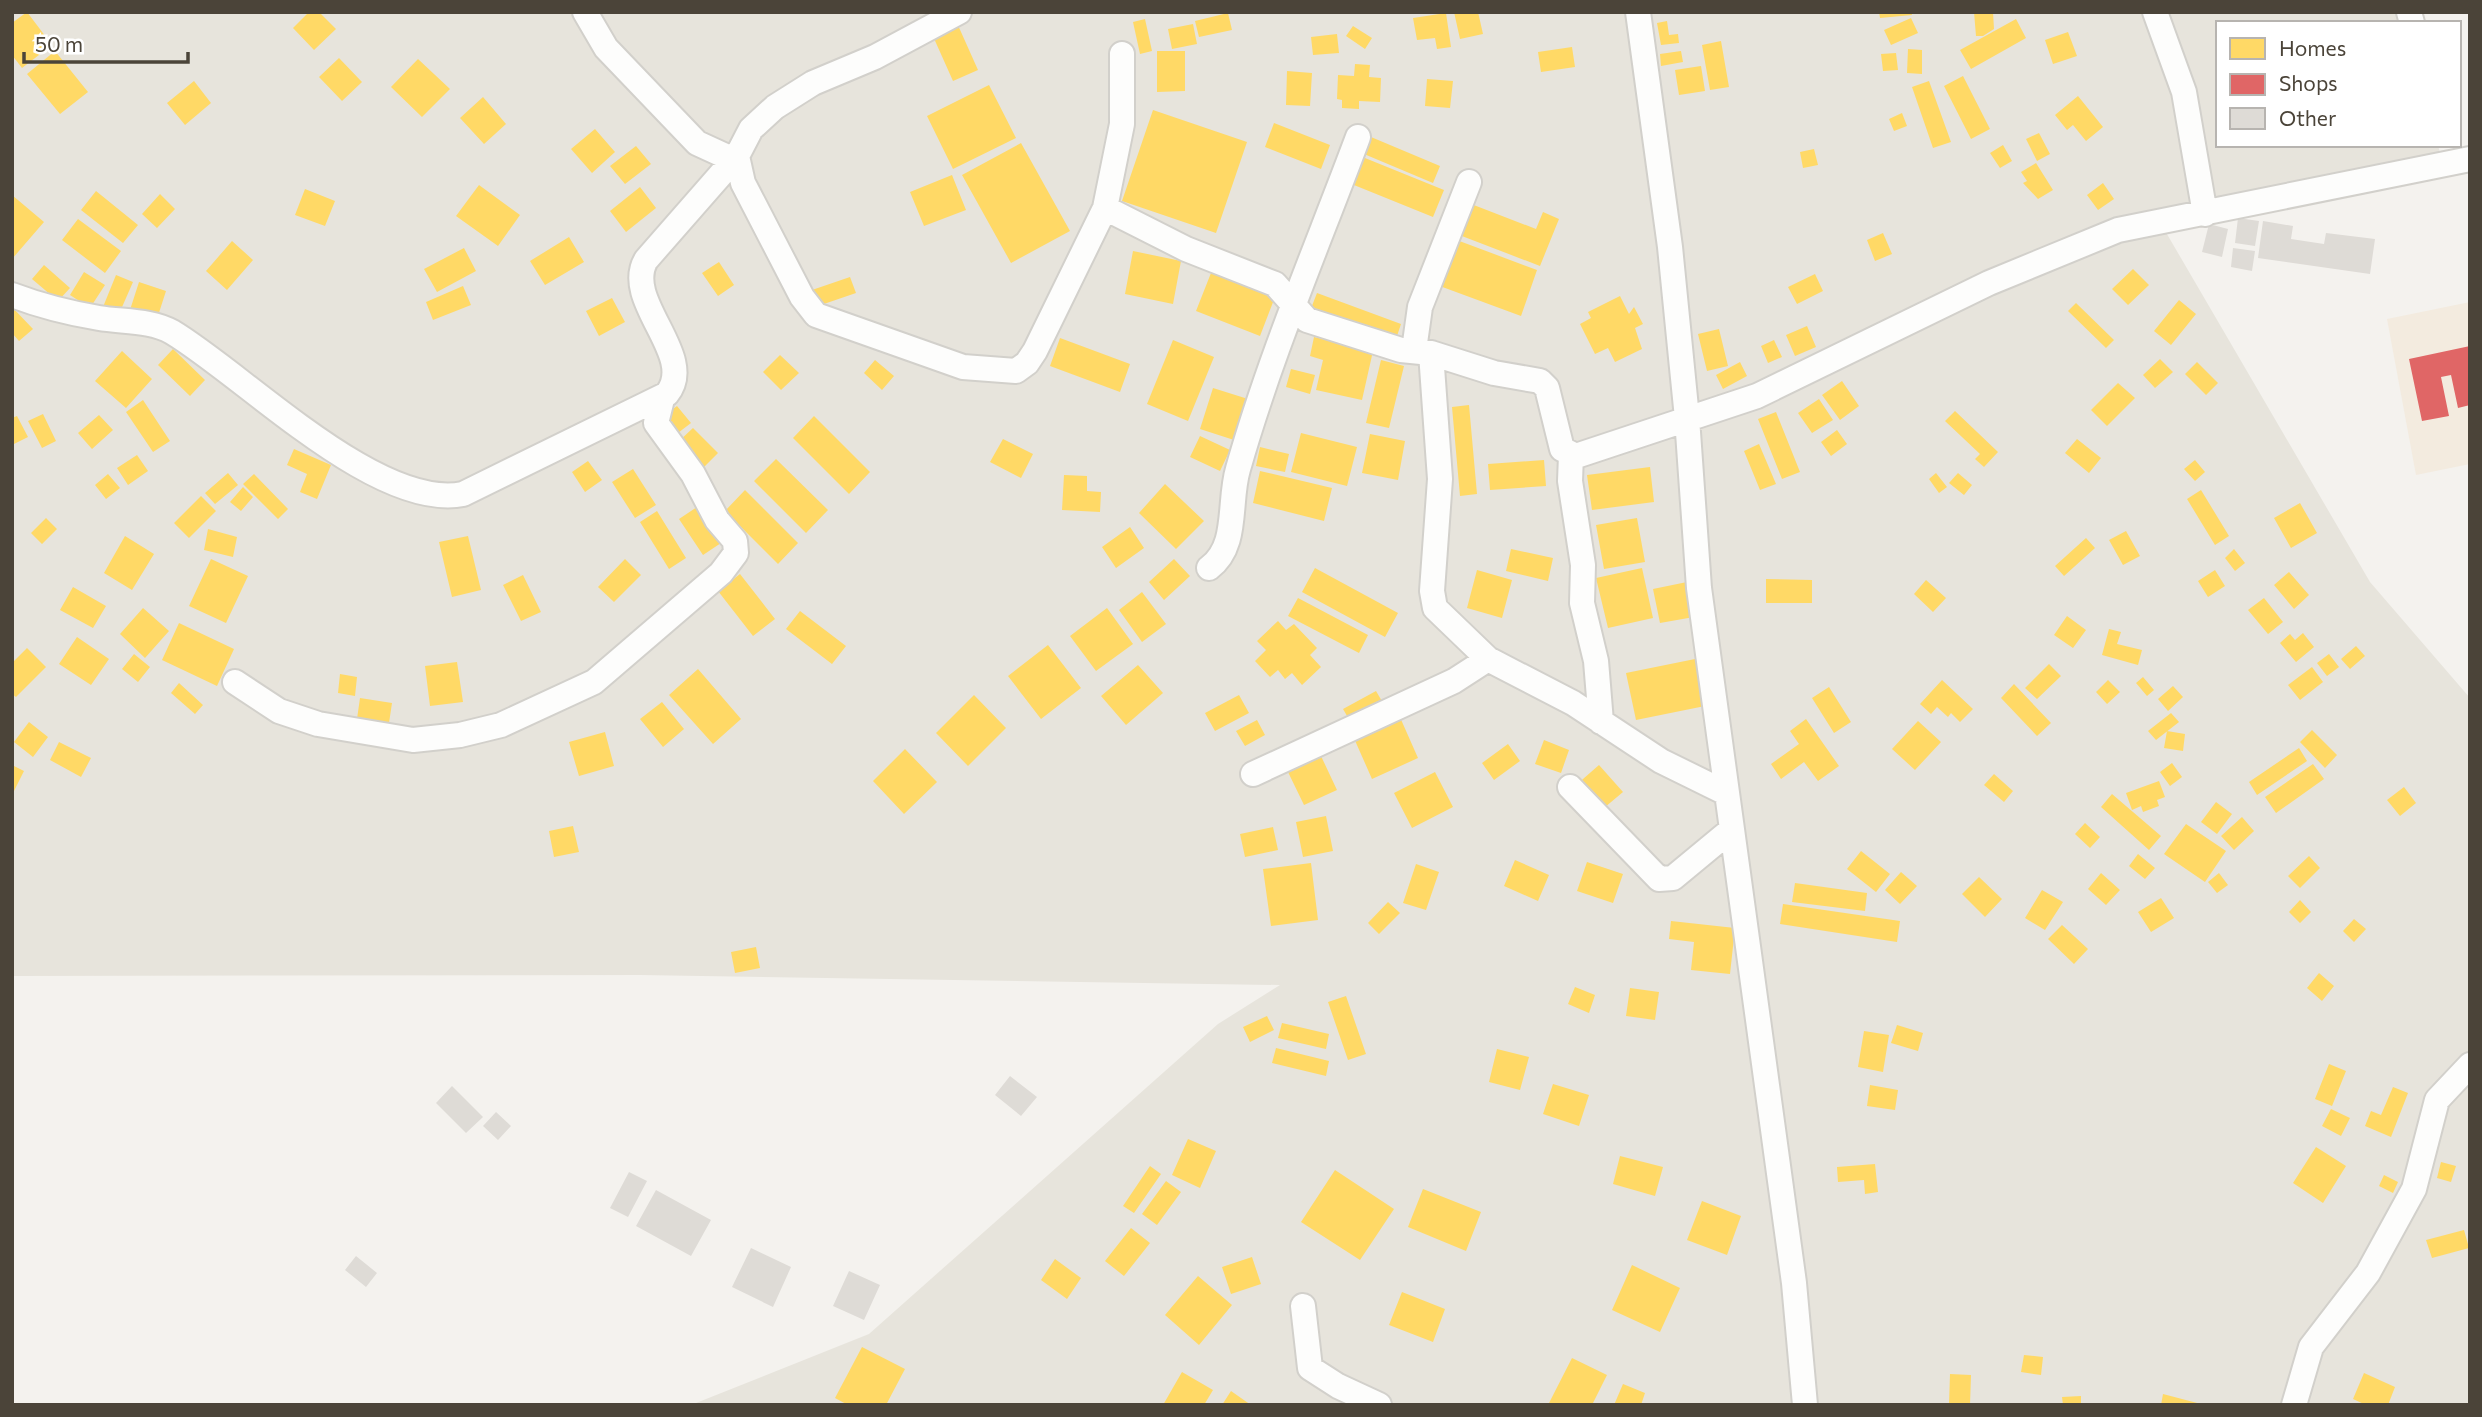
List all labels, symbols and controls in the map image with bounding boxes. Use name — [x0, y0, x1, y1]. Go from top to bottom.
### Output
scale bar — [24, 21, 189, 65]
legend — [2216, 21, 2461, 147]
text: 50 m — [35, 31, 83, 56]
text: Homes — [2279, 35, 2346, 60]
text: Shops — [2279, 70, 2338, 95]
text: Other — [2279, 105, 2336, 130]

